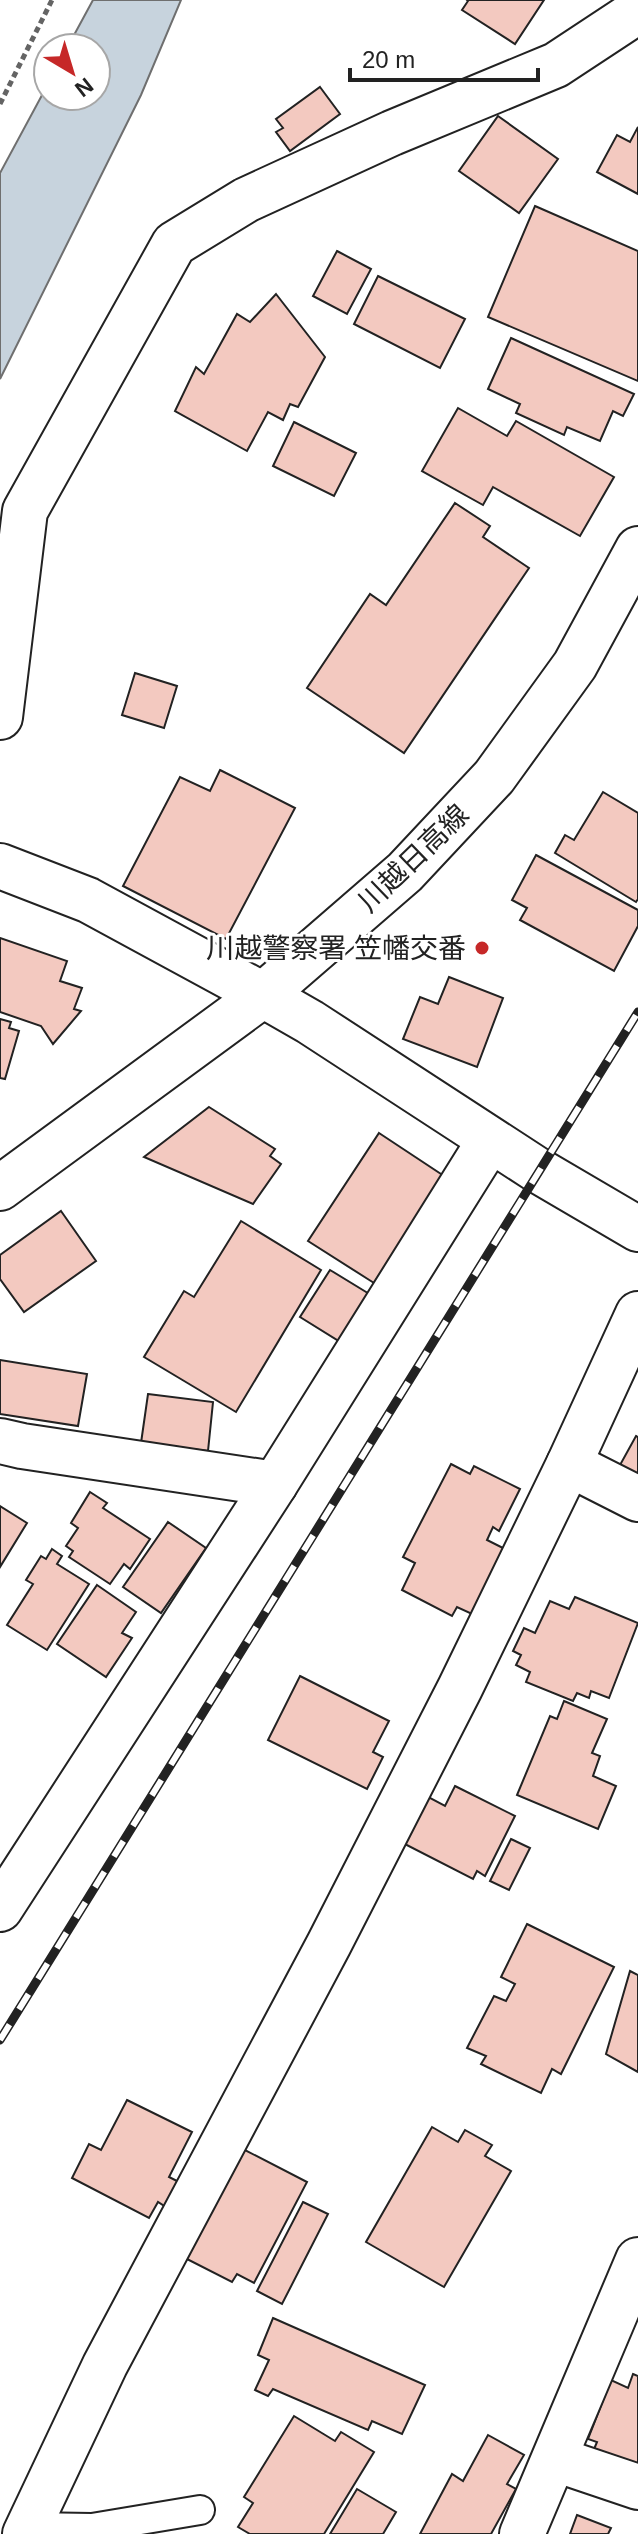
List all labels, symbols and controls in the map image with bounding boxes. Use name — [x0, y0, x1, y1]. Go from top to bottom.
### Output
north arrow — [32, 32, 112, 112]
scale bar — [350, 32, 538, 82]
text: 20 m — [362, 46, 415, 73]
text: N — [70, 73, 98, 102]
street label: 川越日高線 — [352, 799, 474, 918]
place label: 川越警察署 笠幡交番 — [206, 933, 466, 964]
marker: 川越警察署 笠幡交番 — [473, 939, 491, 957]

